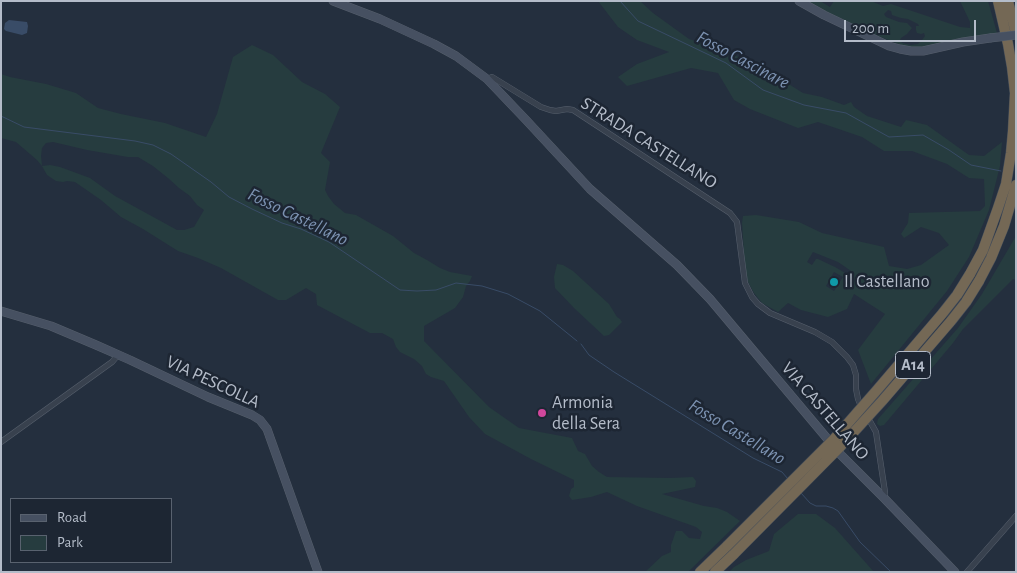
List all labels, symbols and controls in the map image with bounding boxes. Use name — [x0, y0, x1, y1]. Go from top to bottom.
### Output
scale bar — [847, 10, 980, 42]
text: 200 m — [852, 21, 889, 36]
water label: Fosso Cascinare — [693, 26, 793, 94]
street label: STRADA CASTELLANO — [577, 92, 721, 194]
water label: Fosso Castellano — [244, 183, 352, 251]
place label: Il Castellano — [844, 271, 929, 293]
marker: Il Castellano — [828, 276, 840, 288]
street label: VIA PESCOLLA — [163, 351, 263, 413]
road number: A14 — [896, 352, 930, 378]
street label: VIA CASTELLANO — [777, 358, 873, 464]
place label: Armonia della Sera — [552, 392, 620, 434]
water label: Fosso Castellano — [685, 394, 789, 470]
marker: Armonia della Sera — [536, 407, 548, 419]
legend — [10, 498, 172, 563]
text: Road — [57, 510, 87, 525]
text: Park — [57, 535, 83, 550]

